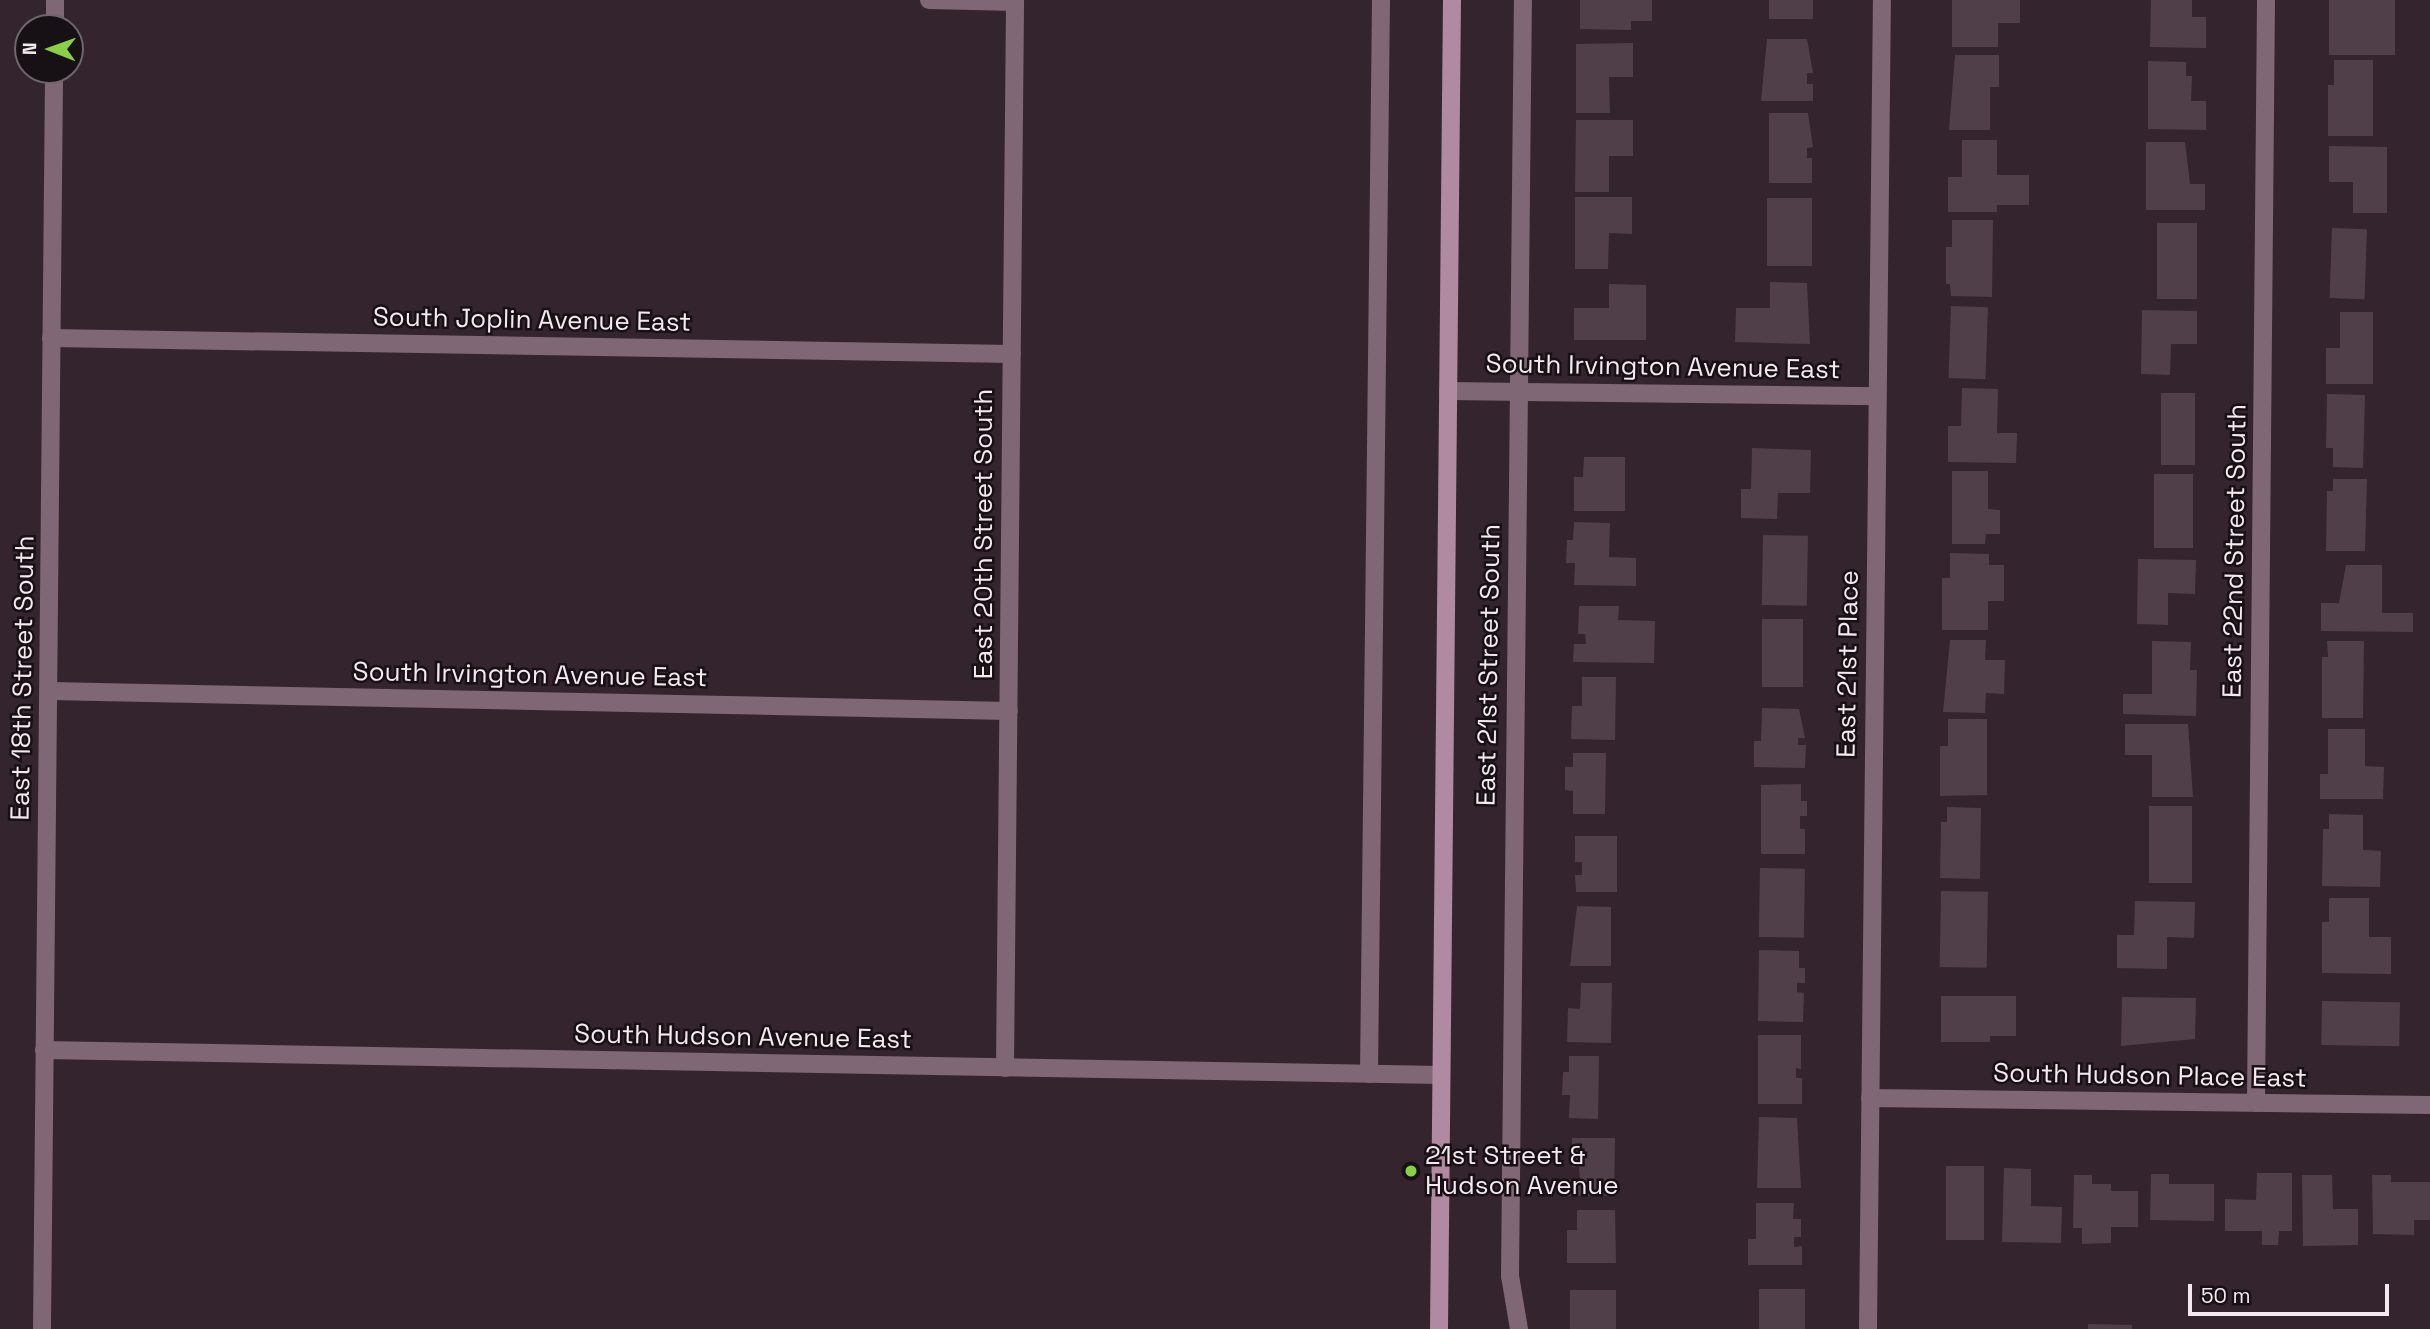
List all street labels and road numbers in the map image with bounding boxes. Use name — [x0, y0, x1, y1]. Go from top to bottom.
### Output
street label: South Joplin Avenue East — [372, 302, 692, 338]
street label: South Irvington Avenue East — [1485, 348, 1841, 386]
street label: East 20th Street South — [968, 389, 1000, 679]
street label: East 22nd Street South — [2217, 404, 2253, 698]
street label: East 21st Street South — [1471, 524, 1507, 806]
street label: East 18th Street South — [5, 535, 41, 821]
street label: East 21st Place — [1831, 570, 1865, 758]
street label: South Irvington Avenue East — [352, 656, 708, 694]
street label: South Hudson Avenue East — [574, 1018, 912, 1056]
street label: South Hudson Place East — [1993, 1058, 2307, 1094]

